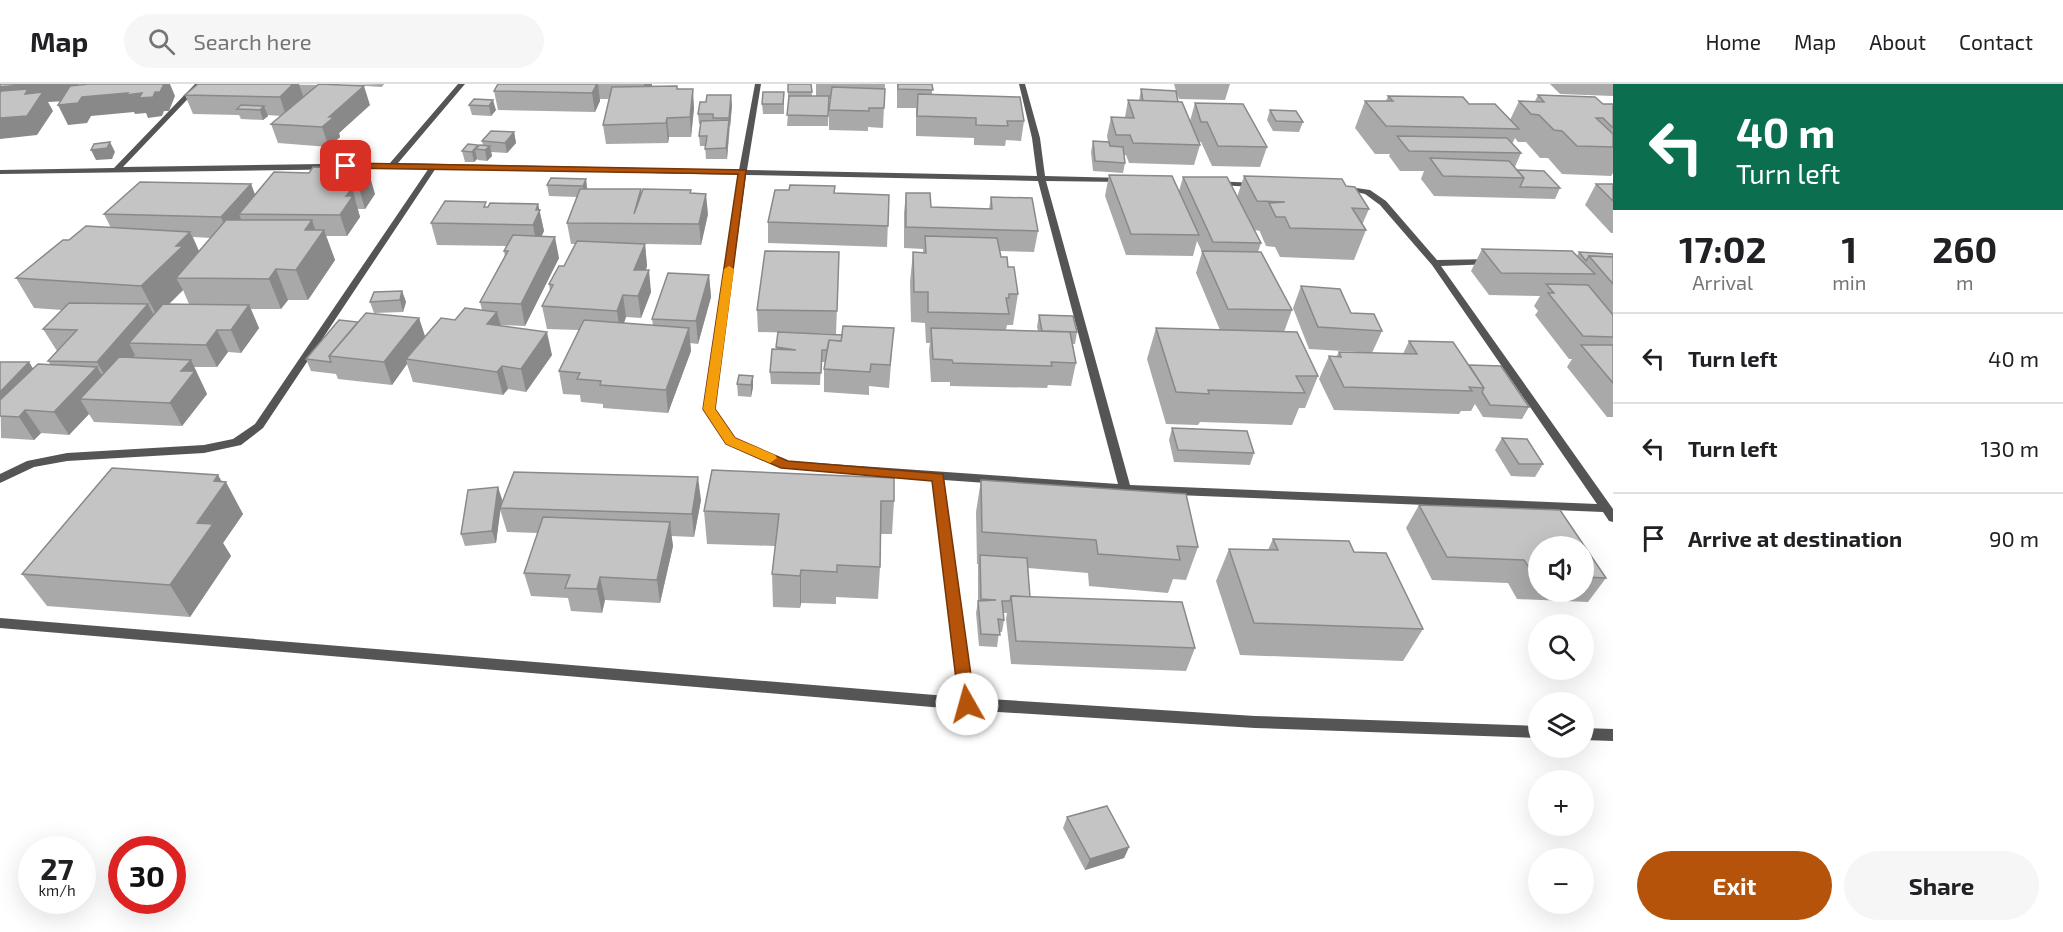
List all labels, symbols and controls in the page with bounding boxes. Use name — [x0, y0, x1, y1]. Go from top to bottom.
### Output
search box — [124, 14, 544, 68]
text: Map — [30, 24, 88, 58]
icon: search — [145, 25, 178, 58]
text: Search here — [193, 28, 312, 54]
text: Home — [1705, 29, 1761, 54]
text: Map — [1794, 29, 1836, 54]
text: About — [1869, 29, 1926, 54]
text: Contact — [1959, 29, 2033, 54]
text: 40 m — [1736, 106, 1835, 156]
icon: left — [1637, 108, 1715, 186]
pin — [320, 140, 371, 191]
icon: arrive — [329, 149, 362, 182]
text: Turn left — [1736, 157, 1840, 189]
text: 17:02 — [1679, 227, 1766, 270]
text: 1 — [1842, 227, 1857, 270]
text: 260 — [1932, 227, 1997, 270]
text: Arrival — [1692, 270, 1753, 294]
text: min — [1832, 270, 1866, 294]
text: m — [1956, 270, 1973, 294]
icon: left — [1637, 342, 1670, 375]
text: Turn left — [1688, 345, 1777, 371]
text: 40 m — [1988, 345, 2039, 371]
icon: left — [1637, 432, 1670, 465]
text: Turn left — [1688, 435, 1777, 461]
text: 130 m — [1981, 435, 2039, 461]
icon: arrive — [1637, 522, 1670, 555]
text: Arrive at destination — [1688, 525, 1902, 551]
text: 90 m — [1989, 525, 2039, 551]
map controls — [1528, 536, 1594, 914]
button: sound — [1528, 536, 1594, 602]
button: search — [1528, 614, 1594, 680]
position arrow — [935, 672, 999, 736]
button: layers — [1528, 692, 1594, 758]
button: + — [1528, 770, 1594, 836]
speed limit sign: 30 — [108, 836, 186, 914]
button: − — [1528, 848, 1594, 914]
text: 27 — [40, 850, 74, 886]
button: Exit — [1637, 851, 1832, 920]
button: Share — [1844, 851, 2039, 920]
text: km/h — [38, 881, 76, 899]

